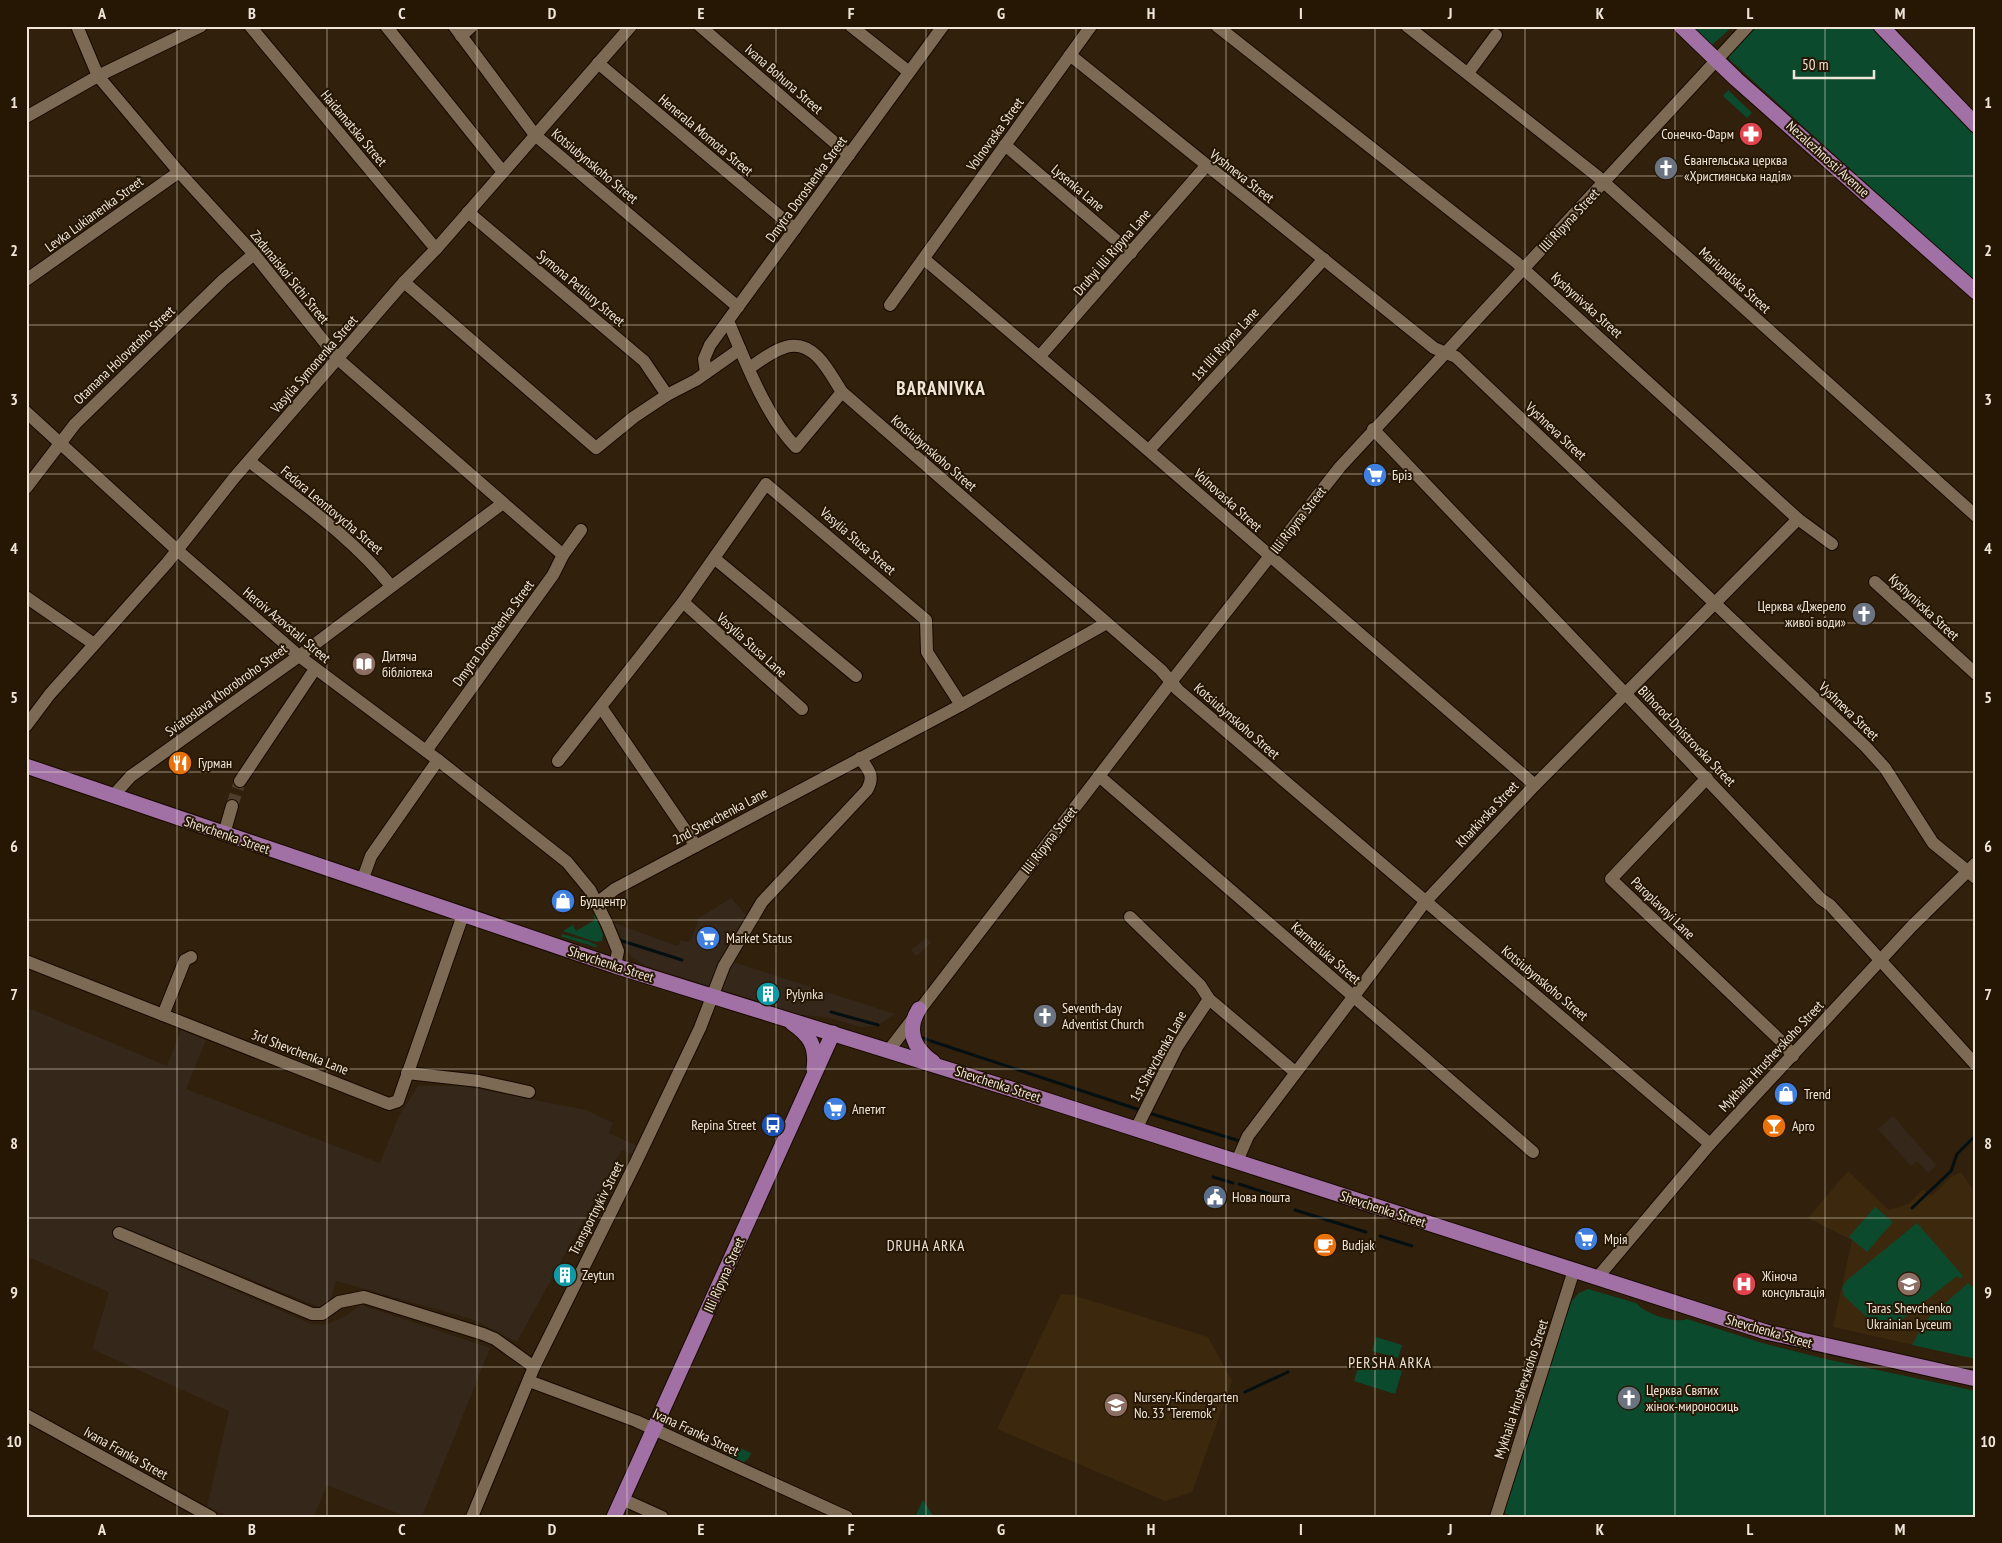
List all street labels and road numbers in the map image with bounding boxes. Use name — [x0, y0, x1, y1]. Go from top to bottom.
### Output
street label: Ivana Bohuna Street — [741, 40, 827, 118]
street label: Haidamatska Street — [317, 86, 391, 170]
street label: Henerala Momota Street — [655, 90, 757, 180]
street label: Volnovaska Street — [962, 94, 1028, 175]
street label: Nezalezhnosti Avenue — [1783, 117, 1873, 201]
street label: Kotsiubynskoho Street — [548, 124, 642, 208]
street label: Dmytra Doroshenka Street — [761, 132, 851, 246]
street label: Vyshneva Street — [1205, 145, 1278, 207]
street label: Lysenka Lane — [1048, 161, 1108, 216]
street label: Levka Lukianenka Street — [41, 172, 147, 256]
street label: Illi Ripyna Street — [1535, 184, 1603, 256]
street label: Druhyi Illi Ripyna Lane — [1069, 205, 1155, 299]
street label: Zadunaiskoi Sichi Street — [247, 226, 333, 328]
street label: Mariupolska Street — [1695, 243, 1775, 317]
street label: Symona Petliury Street — [533, 246, 629, 330]
street label: Kyshynivska Street — [1548, 268, 1627, 342]
street label: Otamana Holovatoho Street — [69, 302, 179, 408]
street label: 1st Illi Ripyna Lane — [1187, 303, 1263, 384]
street label: Vasylia Symonenka Street — [266, 311, 362, 417]
street label: Vyshneva Street — [1521, 397, 1590, 464]
street label: Kotsiubynskoho Street — [887, 411, 981, 495]
street label: Fedora Leontovycha Street — [277, 462, 387, 558]
street label: Volnovaska Street — [1189, 464, 1266, 536]
street label: Illi Ripyna Street — [1266, 483, 1330, 557]
street label: Vasylia Stusa Street — [816, 503, 900, 579]
street label: Kyshynivska Street — [1885, 570, 1963, 644]
street label: Dmytra Doroshenka Street — [448, 576, 538, 690]
street label: Heroiv Azovstali Street — [240, 583, 335, 667]
street label: Vasylia Stusa Lane — [712, 608, 791, 682]
street label: Sviatoslava Khorobroho Street — [161, 640, 291, 740]
street label: Vyshneva Street — [1814, 677, 1883, 744]
street label: Kotsiubynskoho Street — [1190, 679, 1284, 763]
street label: Bilhorod-Dnistrovska Street — [1634, 682, 1740, 790]
street label: Kharkivska Street — [1452, 777, 1522, 851]
street label: 2nd Shevchenka Lane — [669, 783, 771, 849]
street label: Illi Ripyna Street — [1017, 803, 1081, 877]
street label: Shevchenka Street — [182, 812, 272, 858]
street label: Paroplavnyi Lane — [1627, 873, 1699, 943]
street label: Karmeliuka Street — [1288, 918, 1365, 988]
street label: Kotsiubynskoho Street — [1498, 941, 1592, 1025]
street label: Shevchenka Street — [566, 942, 656, 986]
street label: Mykhaila Hrushevskoho Street — [1715, 996, 1827, 1115]
street label: 1st Shevchenka Lane — [1126, 1007, 1191, 1105]
street label: 3rd Shevchenka Lane — [249, 1025, 351, 1079]
street label: Shevchenka Street — [953, 1062, 1043, 1106]
street label: Transportnykiv Street — [565, 1158, 627, 1258]
street label: Shevchenka Street — [1338, 1187, 1428, 1231]
street label: Illi Ripyna Street — [699, 1234, 749, 1315]
street label: Shevchenka Street — [1724, 1310, 1814, 1352]
street label: Mykhaila Hrushevskoho Street — [1490, 1317, 1552, 1461]
street label: Ivana Franka Street — [650, 1404, 742, 1460]
street label: Ivana Franka Street — [81, 1422, 171, 1484]

